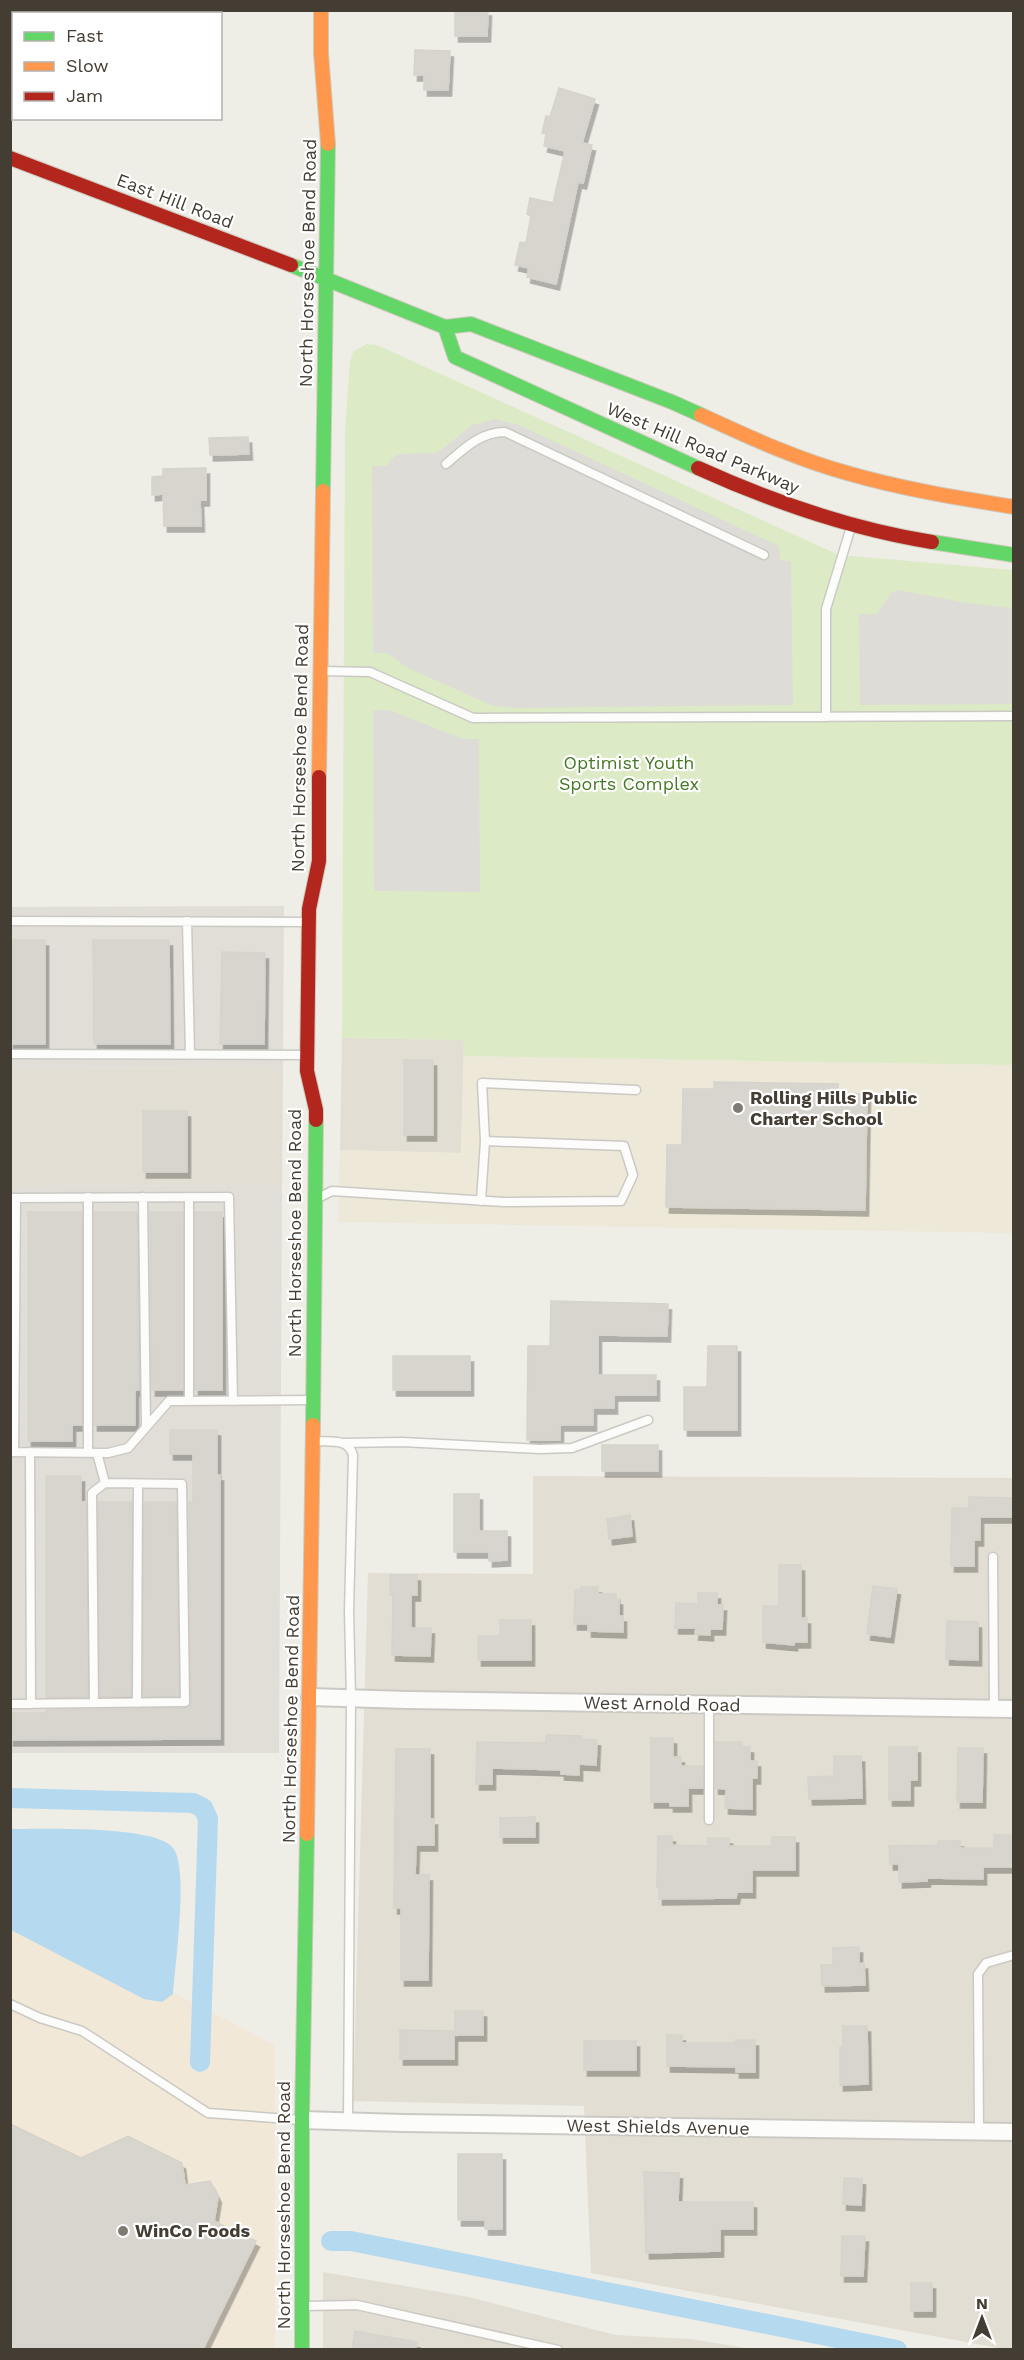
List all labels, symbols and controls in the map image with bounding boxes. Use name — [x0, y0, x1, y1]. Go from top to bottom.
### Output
legend — [12, 12, 222, 120]
text: Fast — [66, 25, 104, 46]
text: Slow — [66, 55, 109, 76]
text: Jam — [66, 85, 103, 106]
street label: North Horseshoe Bend Road — [295, 138, 320, 388]
street label: East Hill Road — [114, 169, 237, 232]
street label: West Hill Road Parkway — [604, 397, 803, 498]
street label: North Horseshoe Bend Road — [287, 623, 312, 873]
park label: Optimist Youth Sports Complex — [559, 752, 699, 794]
place label: Rolling Hills Public Charter School — [750, 1087, 917, 1129]
marker: Rolling Hills Public Charter School — [731, 1101, 745, 1115]
street label: North Horseshoe Bend Road — [284, 1109, 305, 1357]
street label: North Horseshoe Bend Road — [278, 1594, 303, 1844]
street label: West Arnold Road — [583, 1692, 741, 1715]
street label: North Horseshoe Bend Road — [273, 2081, 294, 2329]
street label: West Shields Avenue — [566, 2114, 750, 2139]
place label: WinCo Foods — [135, 2220, 250, 2241]
marker: WinCo Foods — [116, 2224, 130, 2238]
north arrow — [952, 2288, 1012, 2348]
text: N — [976, 2294, 988, 2313]

